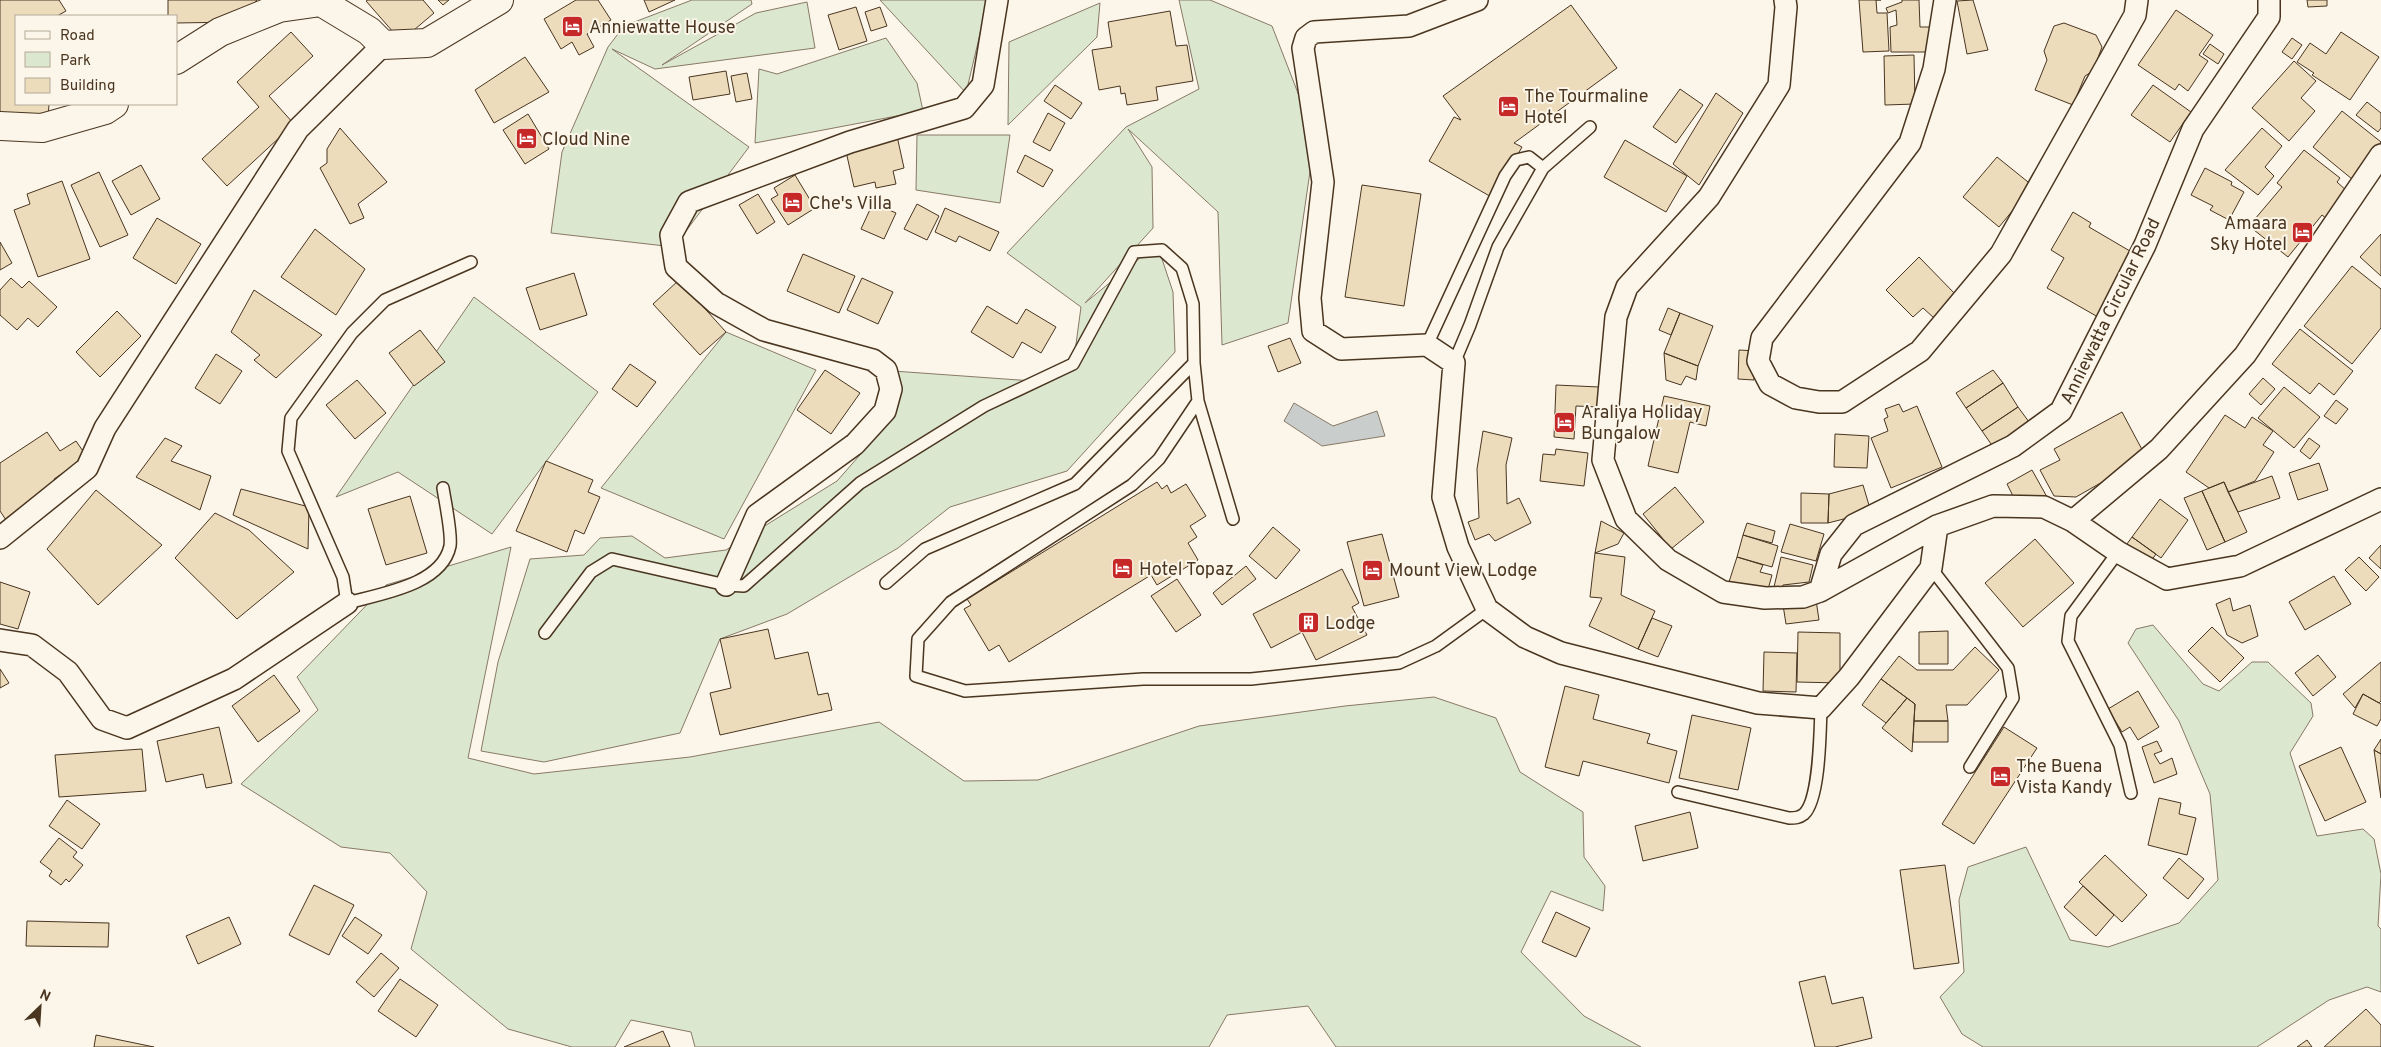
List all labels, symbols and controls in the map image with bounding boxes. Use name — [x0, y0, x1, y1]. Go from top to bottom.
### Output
legend — [15, 15, 178, 105]
hotel icon: Anniewatte House — [561, 15, 585, 39]
place label: Anniewatte House — [589, 17, 736, 40]
text: Road — [60, 27, 95, 46]
text: Park — [60, 52, 91, 71]
text: Building — [60, 77, 115, 96]
place label: The Tourmaline Hotel — [1524, 86, 1648, 130]
hotel icon: The Tourmaline Hotel — [1496, 94, 1520, 118]
hotel icon: Cloud Nine — [514, 127, 538, 151]
place label: Cloud Nine — [542, 129, 630, 152]
hotel icon: Che's Villa — [781, 191, 805, 215]
place label: Che's Villa — [809, 193, 892, 216]
place label: Amaara Sky Hotel — [2210, 213, 2287, 257]
street label: Anniewatta Circular Road — [2056, 215, 2167, 409]
hotel icon: Amaara Sky Hotel — [2291, 221, 2315, 245]
place label: Araliya Holiday Bungalow — [1581, 402, 1703, 446]
hotel icon: Araliya Holiday Bungalow — [1553, 410, 1577, 434]
hotel icon: Hotel Topaz — [1111, 557, 1135, 581]
hotel icon: Mount View Lodge — [1361, 558, 1385, 582]
place label: Hotel Topaz — [1139, 559, 1234, 582]
place label: Mount View Lodge — [1389, 560, 1537, 583]
building icon: Lodge — [1297, 611, 1321, 635]
place label: Lodge — [1325, 613, 1375, 636]
place label: The Buena Vista Kandy — [2016, 756, 2112, 800]
hotel icon: The Buena Vista Kandy — [1988, 764, 2012, 788]
north arrow — [15, 982, 65, 1032]
text: N — [37, 987, 53, 1006]

